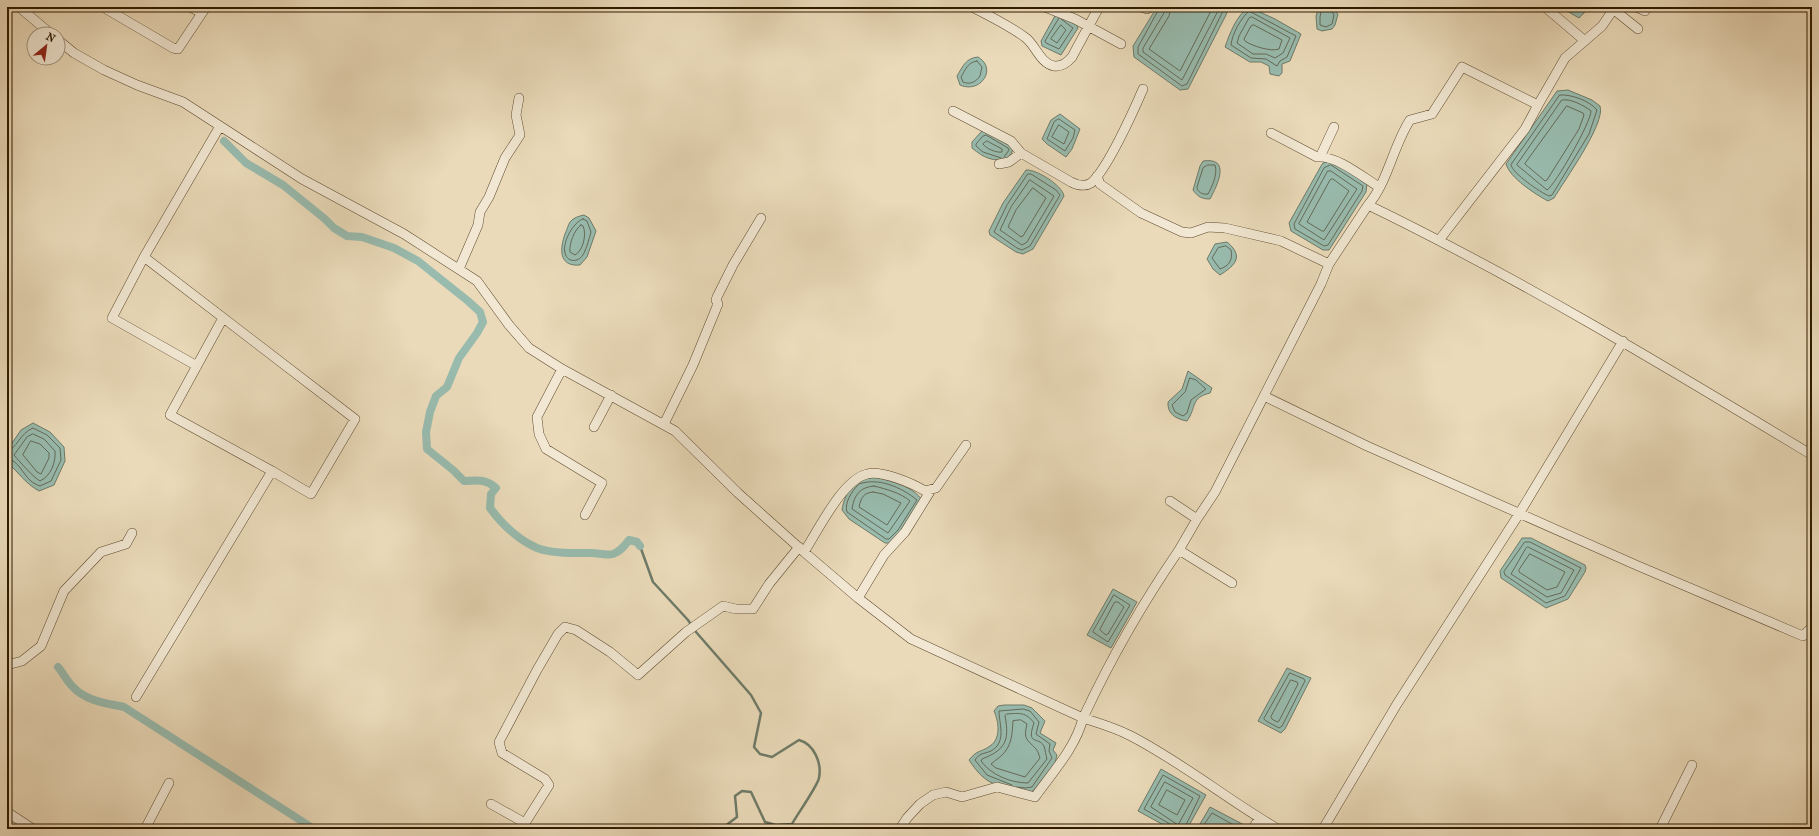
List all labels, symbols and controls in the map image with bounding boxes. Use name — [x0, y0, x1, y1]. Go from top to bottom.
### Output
north arrow — [26, 26, 66, 66]
text: N — [44, 30, 58, 46]

